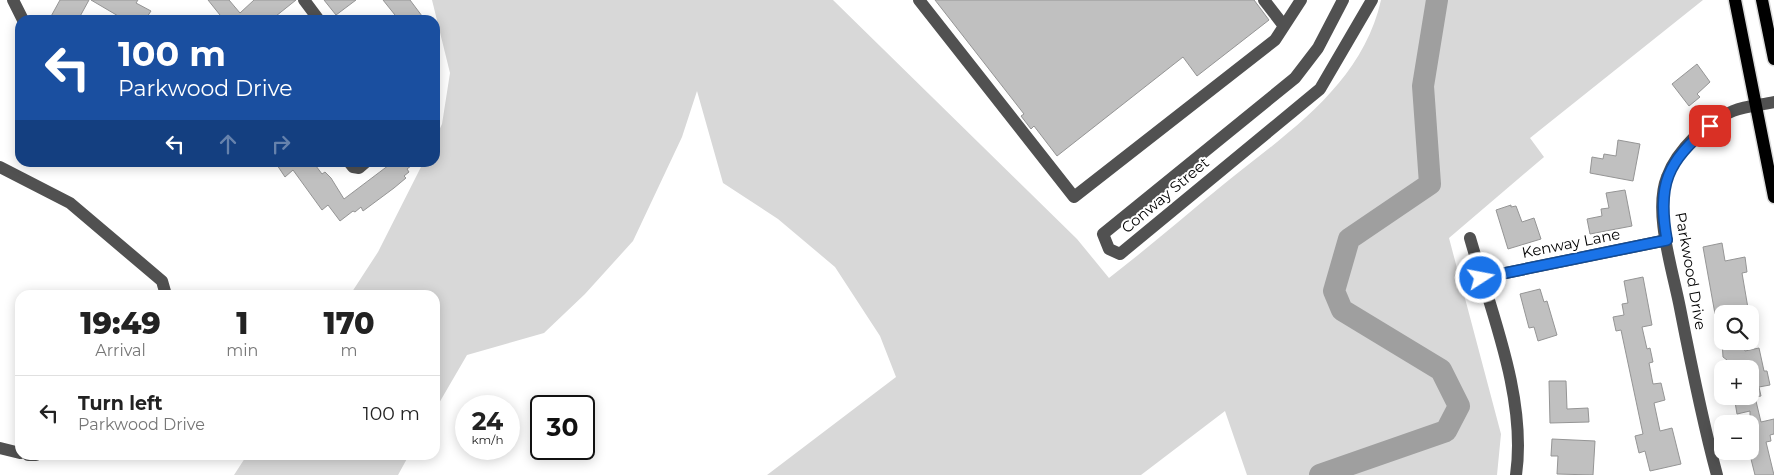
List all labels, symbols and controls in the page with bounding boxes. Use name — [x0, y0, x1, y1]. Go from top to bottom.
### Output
text: 100 m — [118, 32, 226, 75]
icon: left — [35, 35, 100, 100]
text: Parkwood Drive — [118, 75, 293, 102]
pin — [1689, 105, 1731, 147]
icon: arrive — [1696, 112, 1724, 140]
icon: left — [161, 130, 189, 158]
icon: ahead — [214, 130, 242, 158]
icon: right — [267, 130, 295, 158]
street label: Conway Street — [1117, 153, 1213, 237]
street label: Parkwood Drive — [1671, 211, 1711, 331]
street label: Kenway Lane — [1520, 224, 1622, 262]
position arrow — [1454, 251, 1506, 303]
text: 19:49 — [80, 305, 161, 342]
text: 1 — [236, 305, 248, 342]
text: 170 — [324, 305, 375, 342]
map controls — [1714, 305, 1759, 460]
button: search — [1714, 305, 1759, 350]
text: Arrival — [95, 341, 146, 360]
text: min — [226, 341, 258, 360]
text: m — [341, 341, 358, 360]
button: + — [1714, 360, 1759, 405]
text: Turn left — [78, 392, 163, 415]
speed limit sign: 30 — [530, 395, 595, 460]
icon: left — [35, 399, 63, 427]
text: 100 m — [363, 402, 420, 425]
text: 24 — [472, 406, 503, 436]
text: Parkwood Drive — [78, 415, 205, 434]
button: − — [1714, 415, 1759, 460]
text: km/h — [471, 432, 504, 447]

